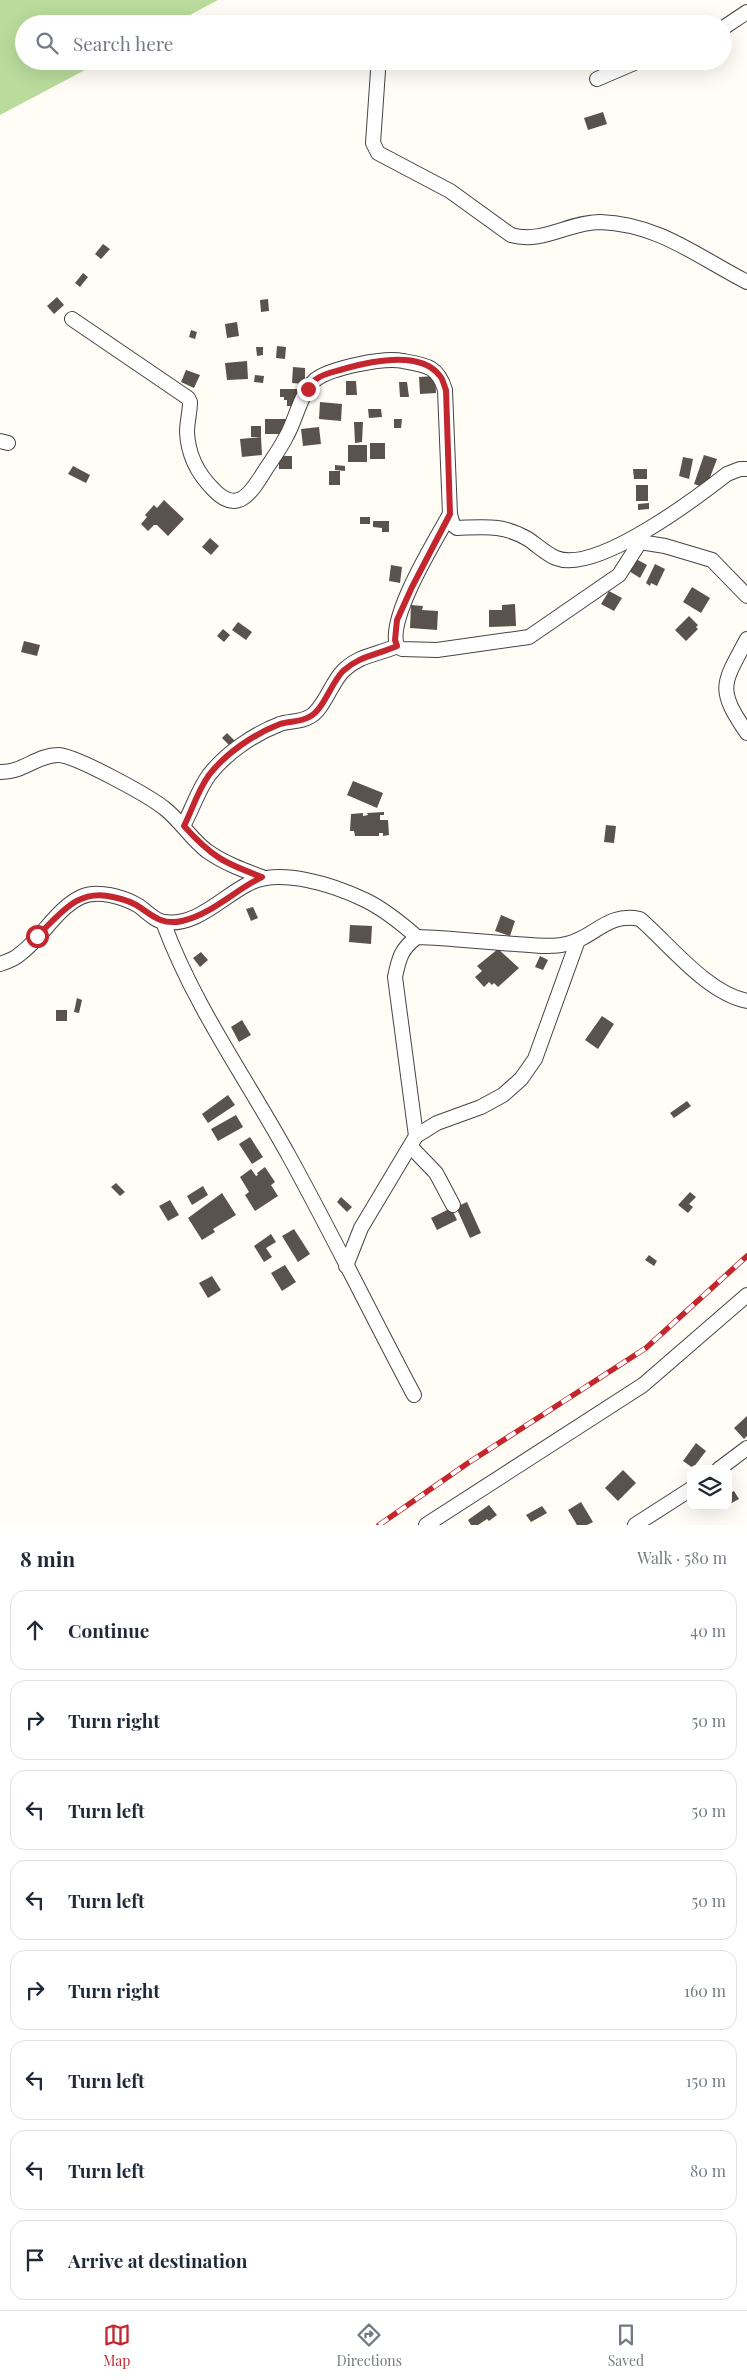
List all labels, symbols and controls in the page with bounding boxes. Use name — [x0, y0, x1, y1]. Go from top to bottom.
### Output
search box — [15, 15, 732, 70]
icon: search — [33, 29, 61, 57]
text: Search here — [73, 30, 173, 56]
route end — [297, 378, 320, 401]
route start — [26, 925, 49, 948]
map controls — [687, 1465, 732, 1510]
button: layers — [687, 1465, 732, 1510]
text: 8 min — [20, 1544, 75, 1572]
text: Walk · 580 m — [637, 1547, 727, 1568]
icon: ahead — [21, 1616, 49, 1644]
text: Continue — [68, 1617, 149, 1643]
text: 40 m — [690, 1620, 726, 1641]
icon: right — [21, 1706, 49, 1734]
text: Turn right — [68, 1707, 160, 1733]
text: 50 m — [692, 1710, 726, 1731]
icon: left — [21, 1796, 49, 1824]
text: Turn left — [68, 1797, 145, 1823]
text: 50 m — [692, 1800, 726, 1821]
icon: left — [21, 1886, 49, 1914]
text: Turn left — [68, 1887, 145, 1913]
text: 50 m — [692, 1890, 726, 1911]
icon: right — [21, 1976, 49, 2004]
text: Turn right — [68, 1977, 160, 2003]
text: 160 m — [684, 1980, 726, 2001]
icon: left — [21, 2066, 49, 2094]
text: Turn left — [68, 2067, 145, 2093]
text: 150 m — [686, 2070, 726, 2091]
icon: left — [21, 2156, 49, 2184]
text: Turn left — [68, 2157, 145, 2183]
text: 80 m — [690, 2160, 726, 2181]
icon: arrive — [21, 2246, 49, 2274]
text: Arrive at destination — [68, 2247, 248, 2273]
tab: Map — [103, 2321, 131, 2370]
tab: Directions — [337, 2321, 402, 2370]
tab: Saved — [608, 2321, 644, 2370]

